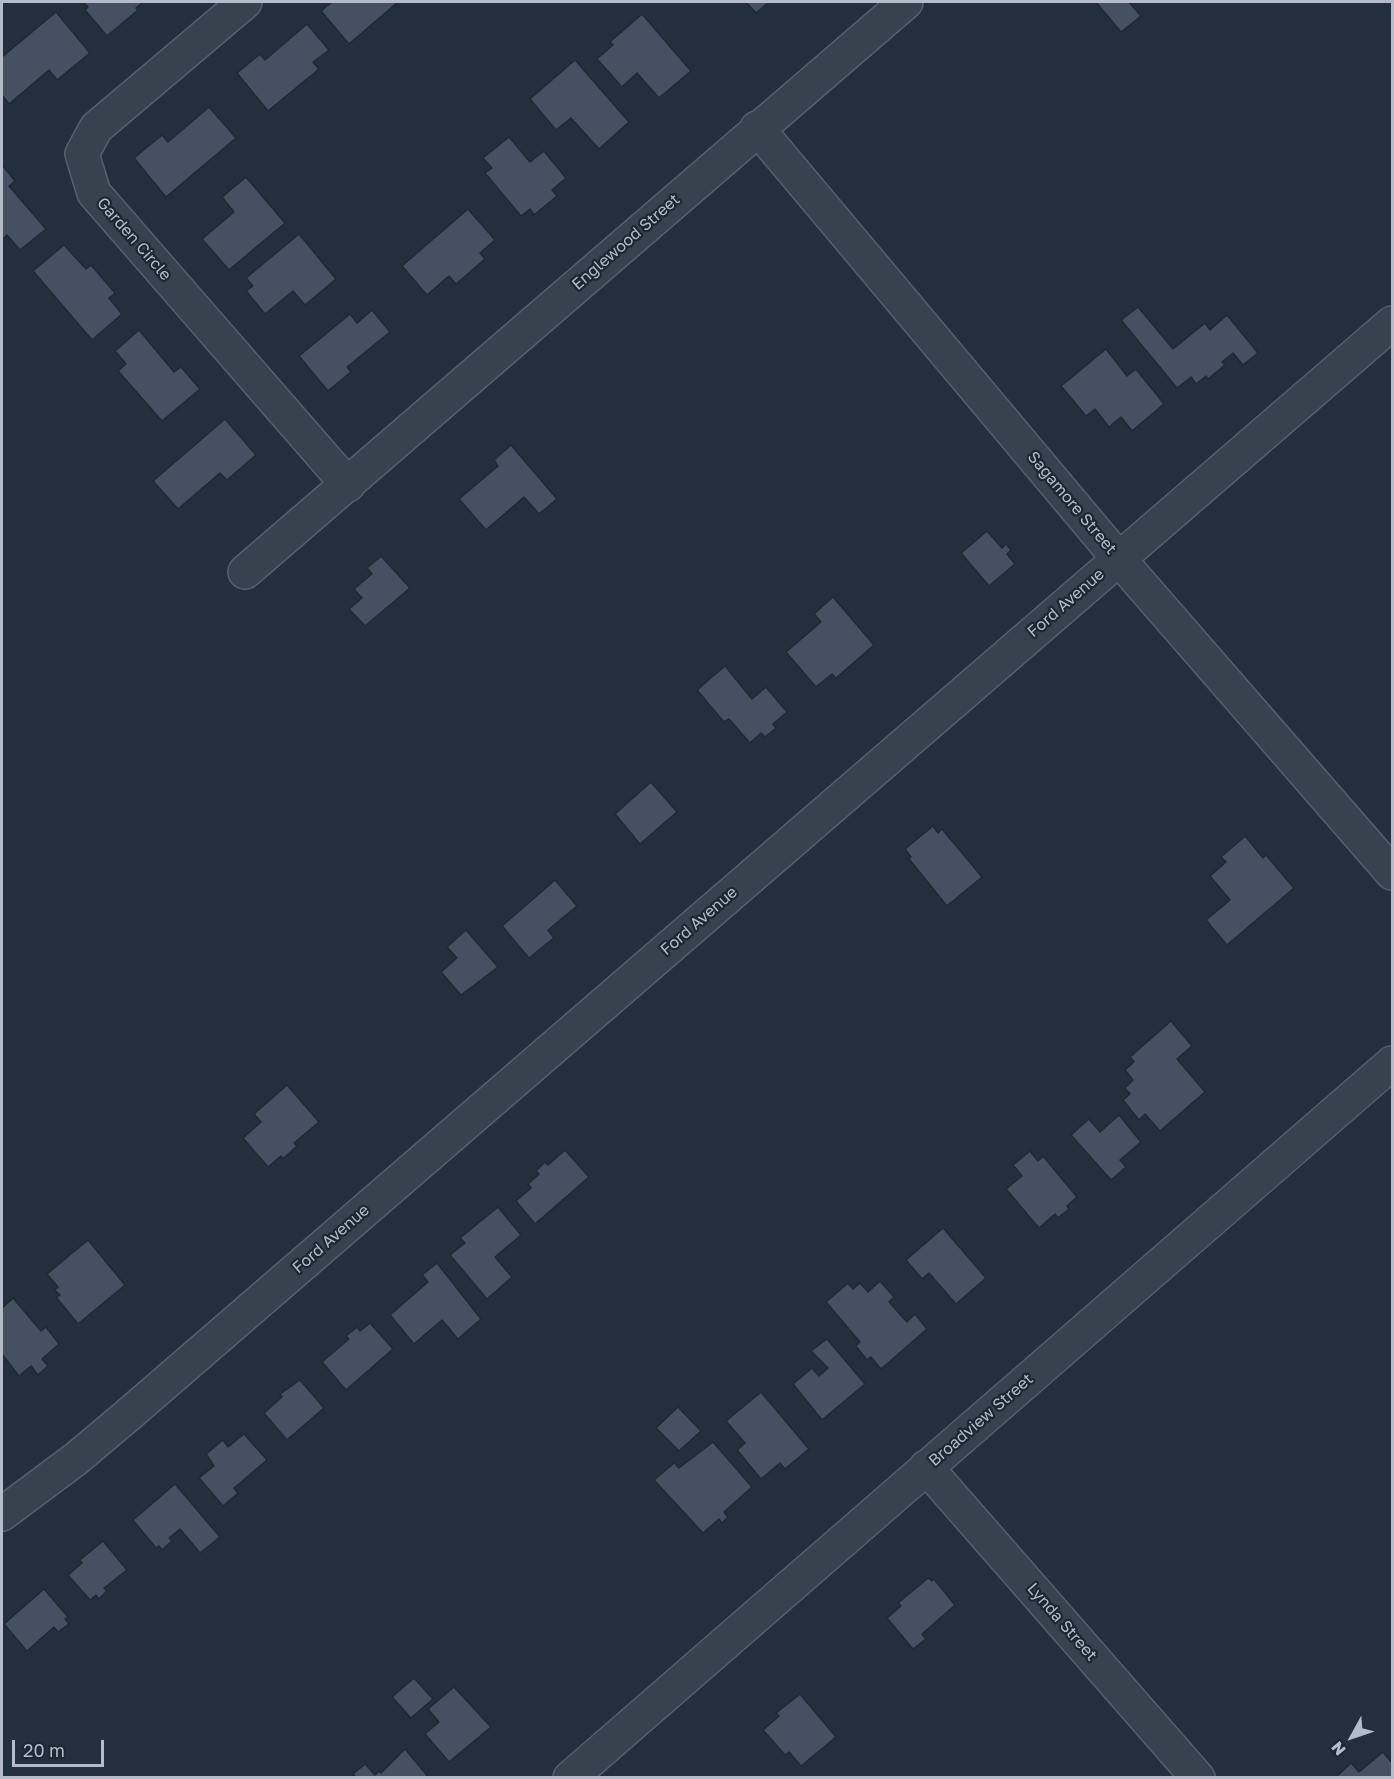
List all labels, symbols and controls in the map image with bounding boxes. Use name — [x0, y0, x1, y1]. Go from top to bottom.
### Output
street label: Englewood Street — [568, 190, 684, 294]
street label: Garden Circle — [93, 194, 175, 284]
street label: Sagamore Street — [1023, 448, 1121, 558]
street label: Ford Avenue — [1024, 564, 1108, 642]
street label: Ford Avenue — [657, 882, 741, 960]
street label: Ford Avenue — [289, 1200, 373, 1278]
street label: Broadview Street — [925, 1369, 1037, 1471]
street label: Lynda Street — [1023, 1579, 1101, 1665]
north arrow — [1322, 1707, 1382, 1767]
scale bar — [15, 1728, 106, 1766]
text: N — [1327, 1737, 1350, 1760]
text: 20 m — [23, 1739, 65, 1761]

